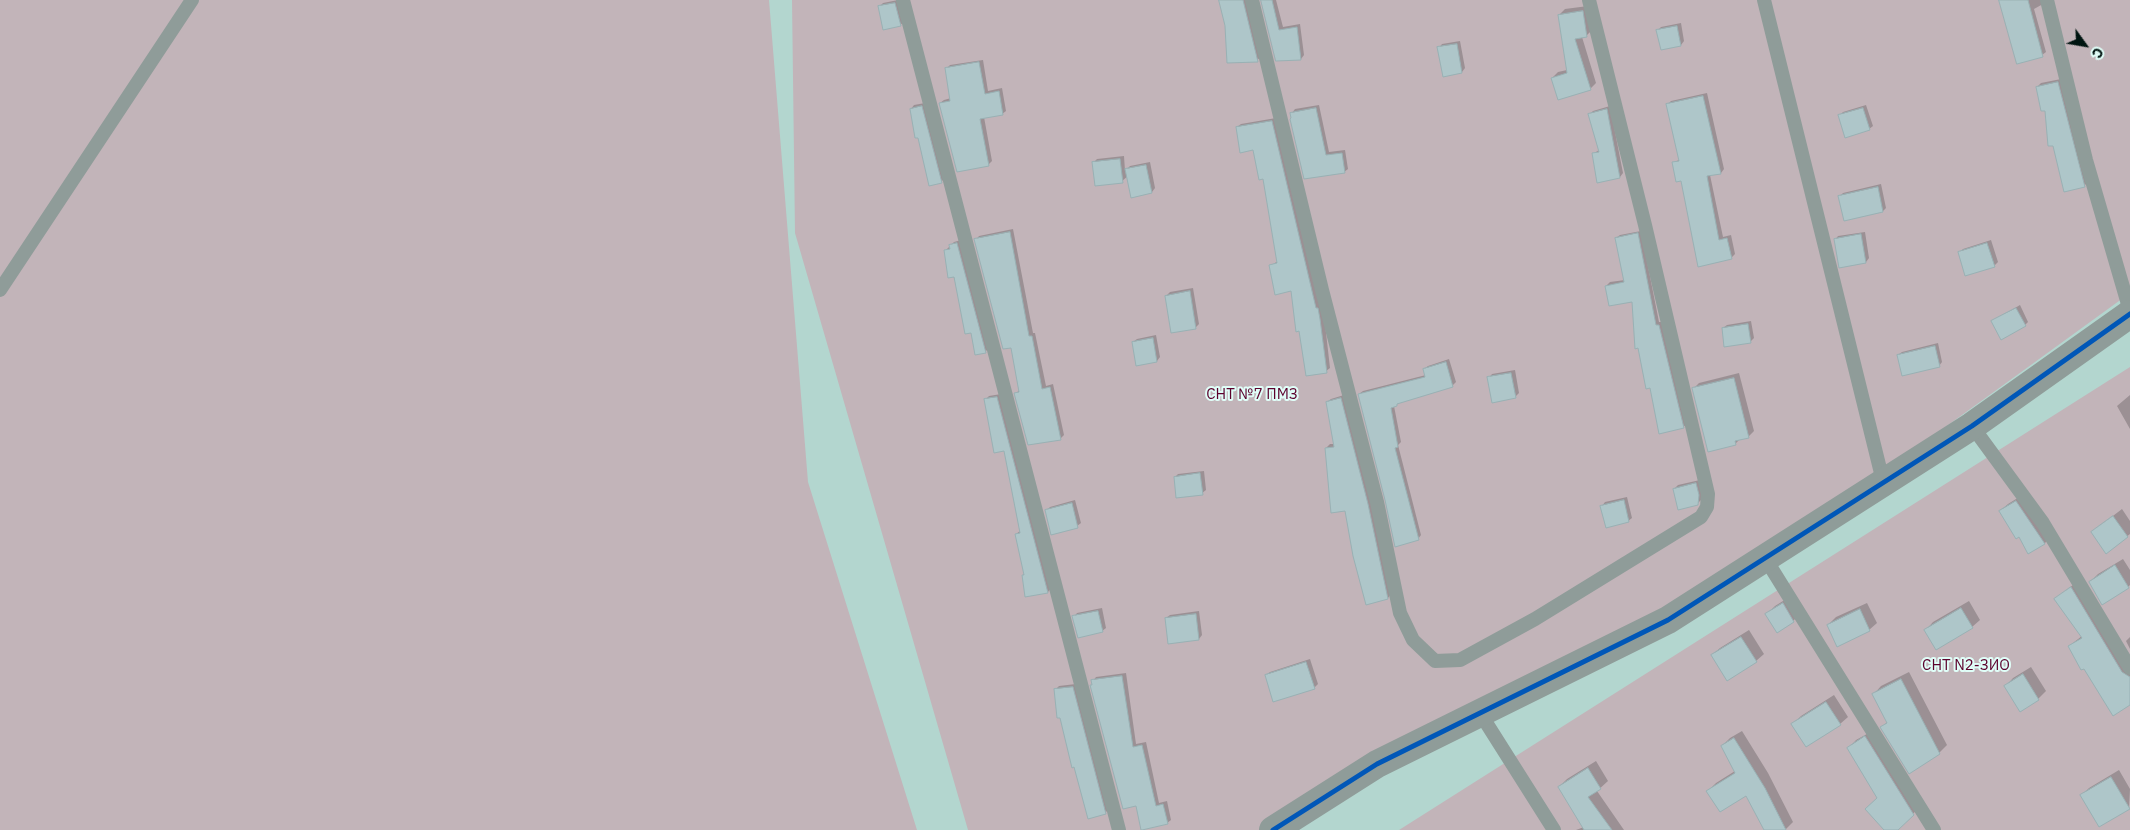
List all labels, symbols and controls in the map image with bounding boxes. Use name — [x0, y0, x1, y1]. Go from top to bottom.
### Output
north arrow — [2060, 20, 2110, 70]
text: С — [2088, 44, 2108, 62]
park label: СНТ №7 ПМЗ — [1206, 386, 1298, 404]
park label: СНТ N2-ЗИО — [1922, 657, 2010, 675]

